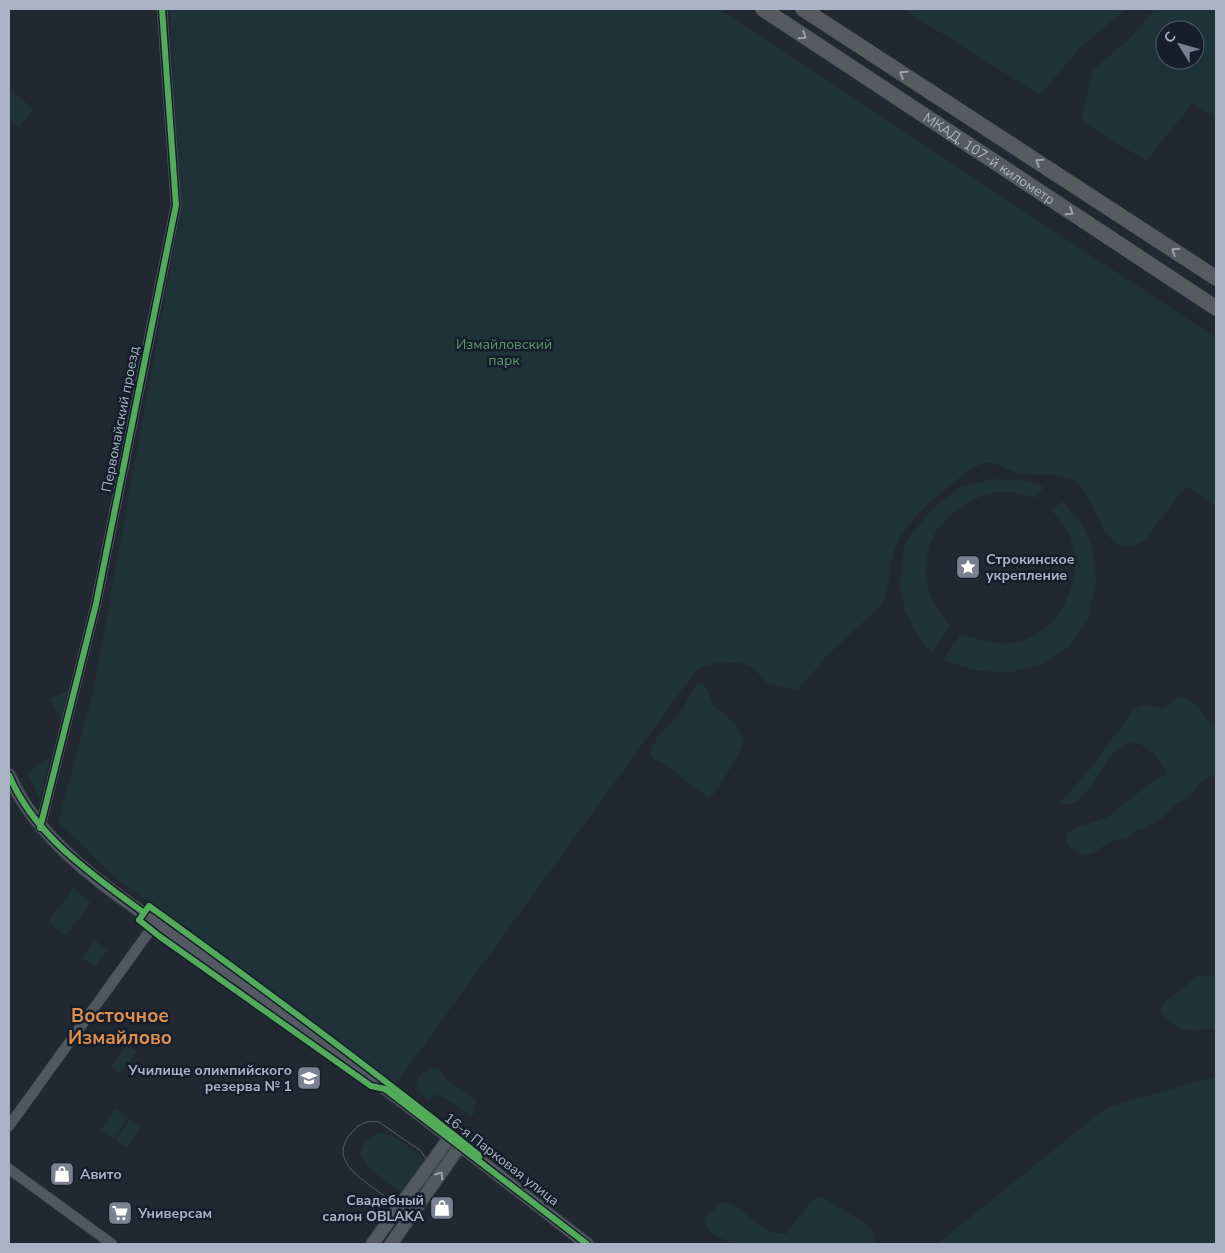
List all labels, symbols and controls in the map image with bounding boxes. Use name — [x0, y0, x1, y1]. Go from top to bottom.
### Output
north arrow — [1155, 20, 1205, 70]
text: С — [1160, 28, 1181, 47]
one-way arrow — [798, 29, 807, 39]
one-way arrow — [899, 70, 908, 80]
street label: МКАД, 107-й километр — [919, 108, 1059, 209]
one-way arrow — [1036, 159, 1045, 169]
one-way arrow — [1065, 206, 1074, 215]
one-way arrow — [1172, 248, 1181, 257]
park label: Измайловский парк — [456, 335, 552, 370]
street label: Первомайский проезд — [97, 344, 144, 494]
place label: Строкинское укрепление — [986, 550, 1075, 585]
place icon: Строкинское укрепление — [955, 554, 981, 580]
district label: Восточное Измайлово — [68, 1003, 172, 1051]
place label: Училище олимпийского резерва № 1 — [127, 1061, 292, 1096]
school or university icon: Училище олимпийского резерва № 1 — [296, 1065, 322, 1091]
street label: 16-я Парковая улица — [440, 1109, 563, 1210]
shop icon: Авито — [49, 1161, 75, 1187]
place label: Авито — [80, 1165, 122, 1184]
one-way arrow — [434, 1171, 443, 1181]
place label: Свадебный салон OBLAKA — [322, 1191, 425, 1226]
shop icon: Свадебный салон OBLAKA — [429, 1195, 455, 1221]
supermarket icon: Универсам — [107, 1200, 133, 1226]
place label: Универсам — [137, 1204, 212, 1223]

